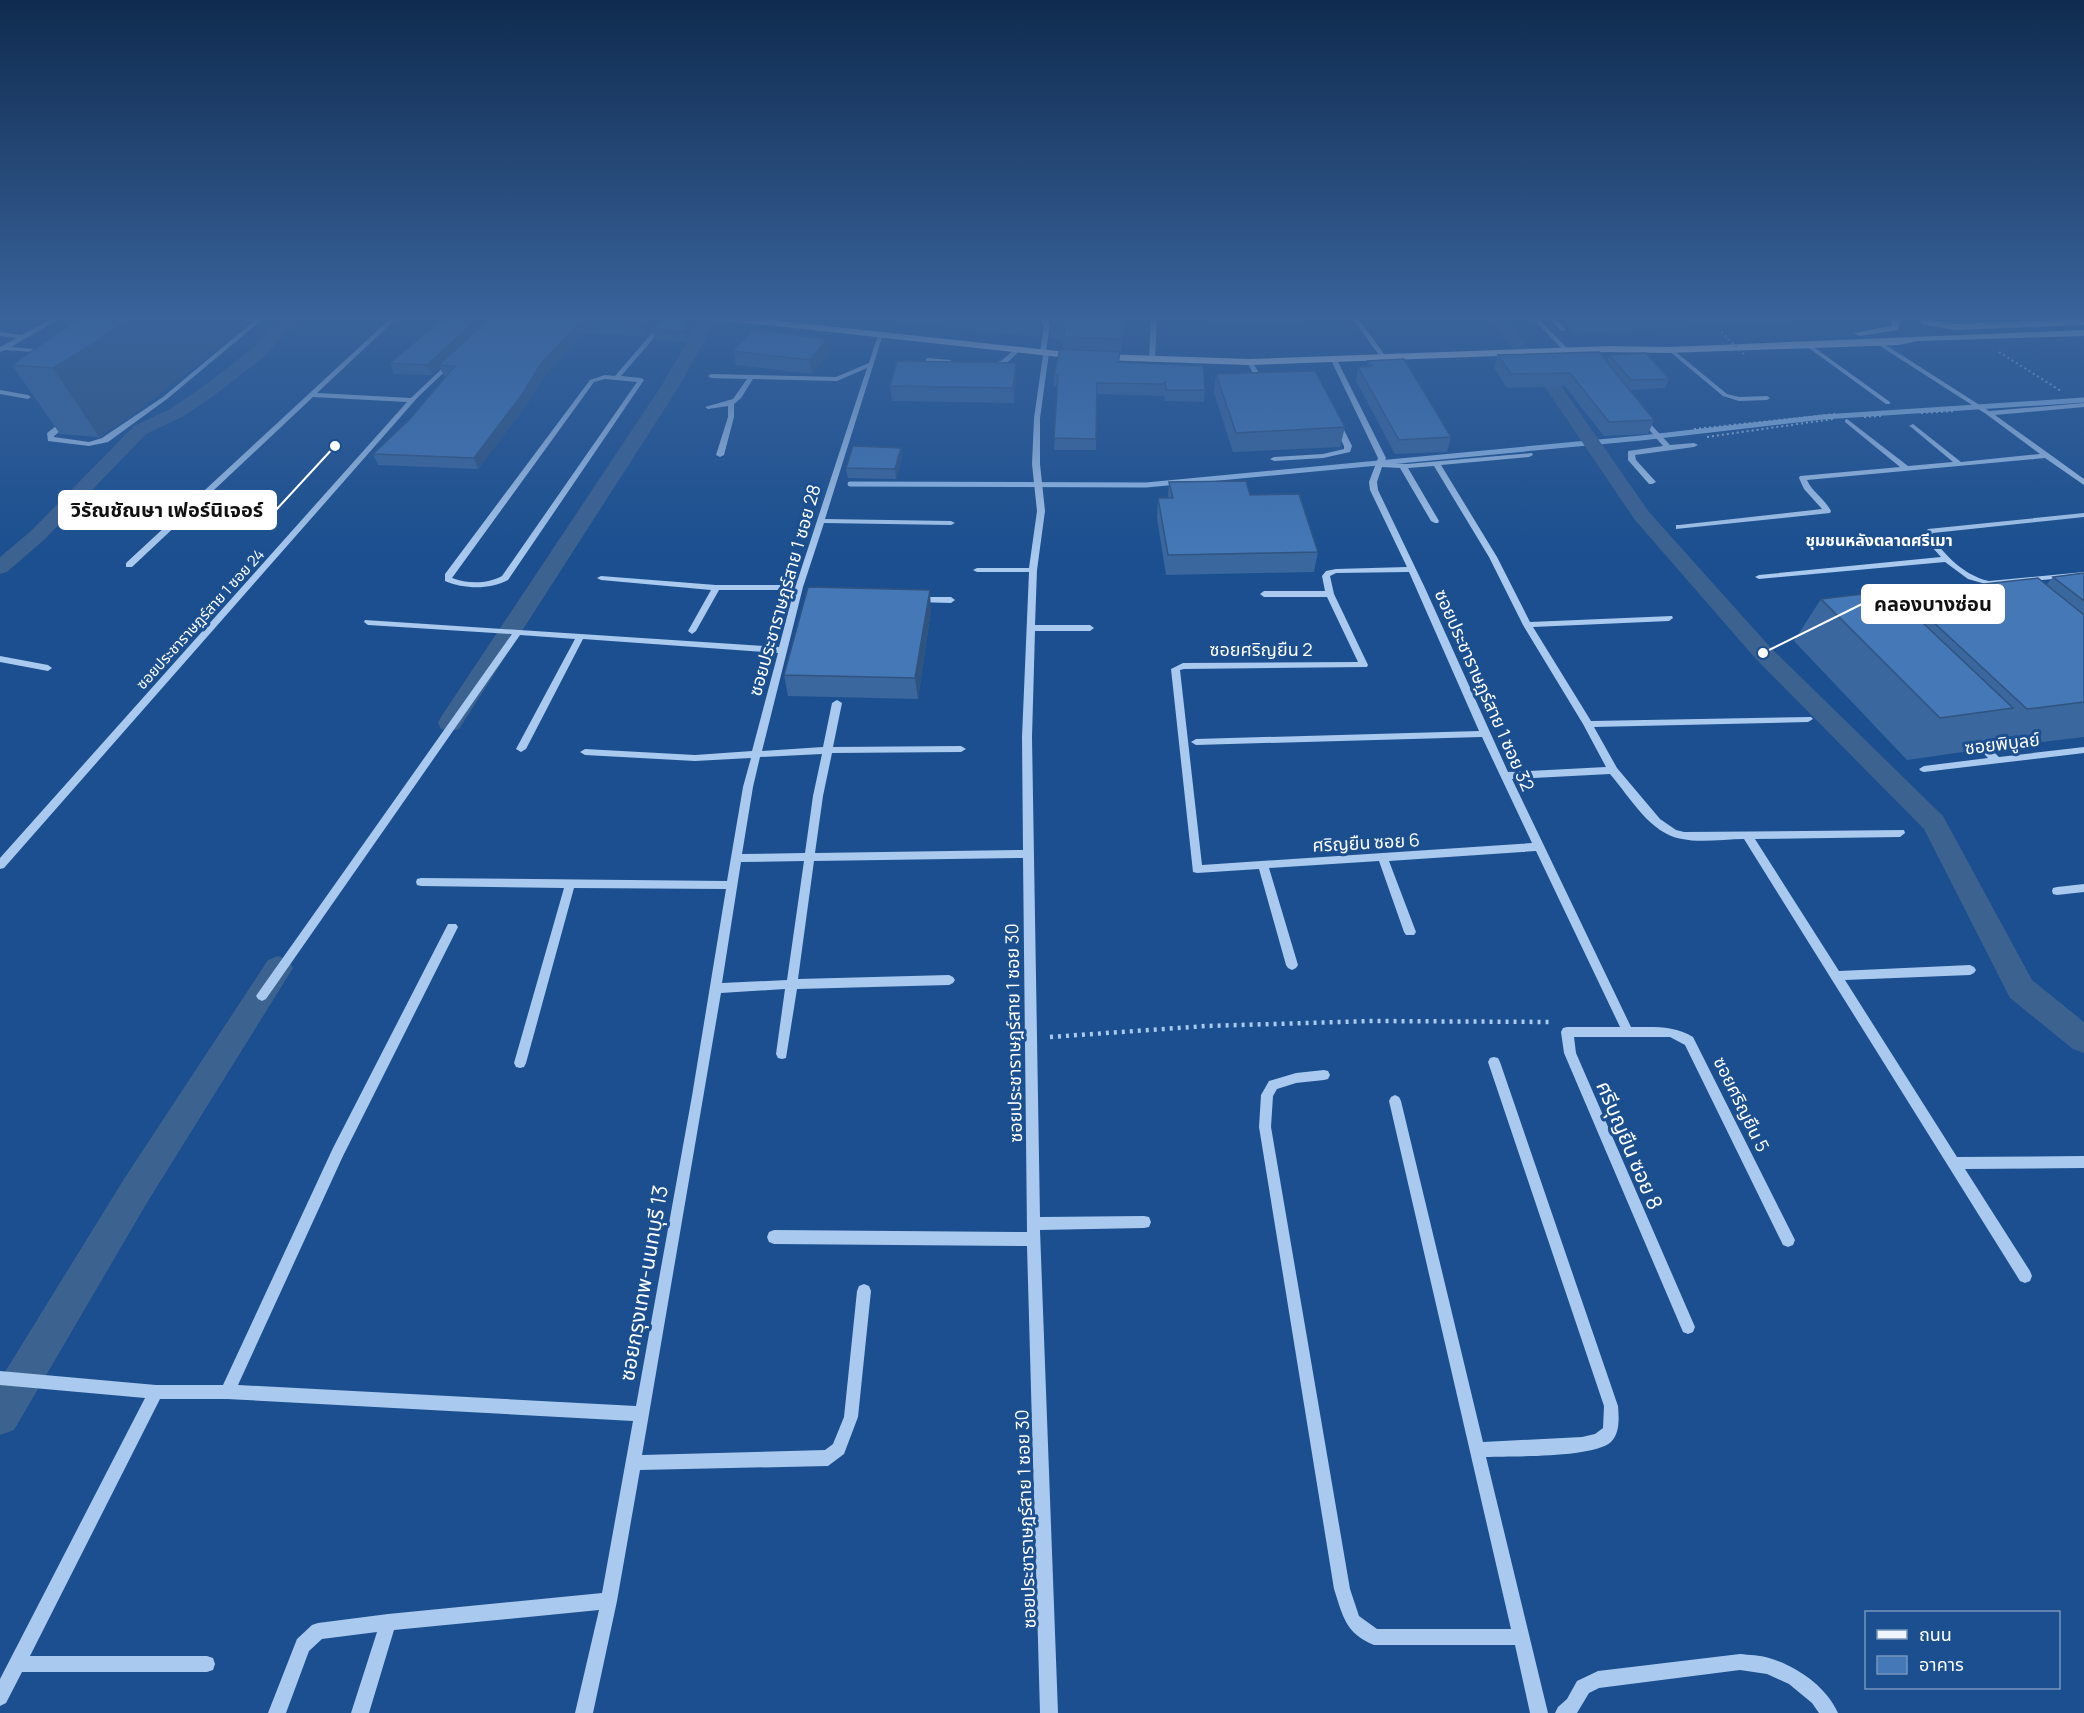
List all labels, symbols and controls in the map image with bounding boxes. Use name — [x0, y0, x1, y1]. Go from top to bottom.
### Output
street label: ซอยประชาราษฎร์สาย 1 ซอย 28 — [742, 481, 826, 699]
callout: วิรัณชัณษา เฟอร์นิเจอร์ — [59, 491, 276, 529]
text: วิรัณชัณษา เฟอร์นิเจอร์ — [71, 496, 263, 523]
district label: ชุมชนหลังตลาดศรีเมา — [1805, 529, 1953, 551]
street label: ซอยประชาราษฎร์สาย 1 ซอย 24 — [131, 544, 269, 694]
street label: ซอยประชาราษฎร์สาย 1 ซอย 32 — [1430, 585, 1540, 795]
callout: คลองบางซ่อน — [1862, 585, 2004, 623]
text: คลองบางซ่อน — [1874, 590, 1992, 617]
street label: ซอยศริญยืน 2 — [1209, 637, 1313, 661]
street label: ซอยพิบูลย์ — [1963, 726, 2041, 760]
street label: ศริญยืน ซอย 6 — [1312, 827, 1420, 857]
street label: ซอยประชาราษฎร์สาย 1 ซอย 30 — [999, 923, 1027, 1143]
street label: ซอยศริญยืน 5 — [1709, 1052, 1775, 1156]
street label: ศรีบุญยืน ซอย 8 — [1590, 1076, 1670, 1214]
street label: ซอยกรุงเทพ-นนทบุรี 13 — [612, 1183, 674, 1383]
street label: ซอยประชาราษฎร์สาย 1 ซอย 30 — [1009, 1409, 1041, 1629]
legend — [1865, 1611, 2060, 1689]
text: ถนน — [1919, 1622, 1952, 1646]
text: อาคาร — [1919, 1652, 1964, 1676]

